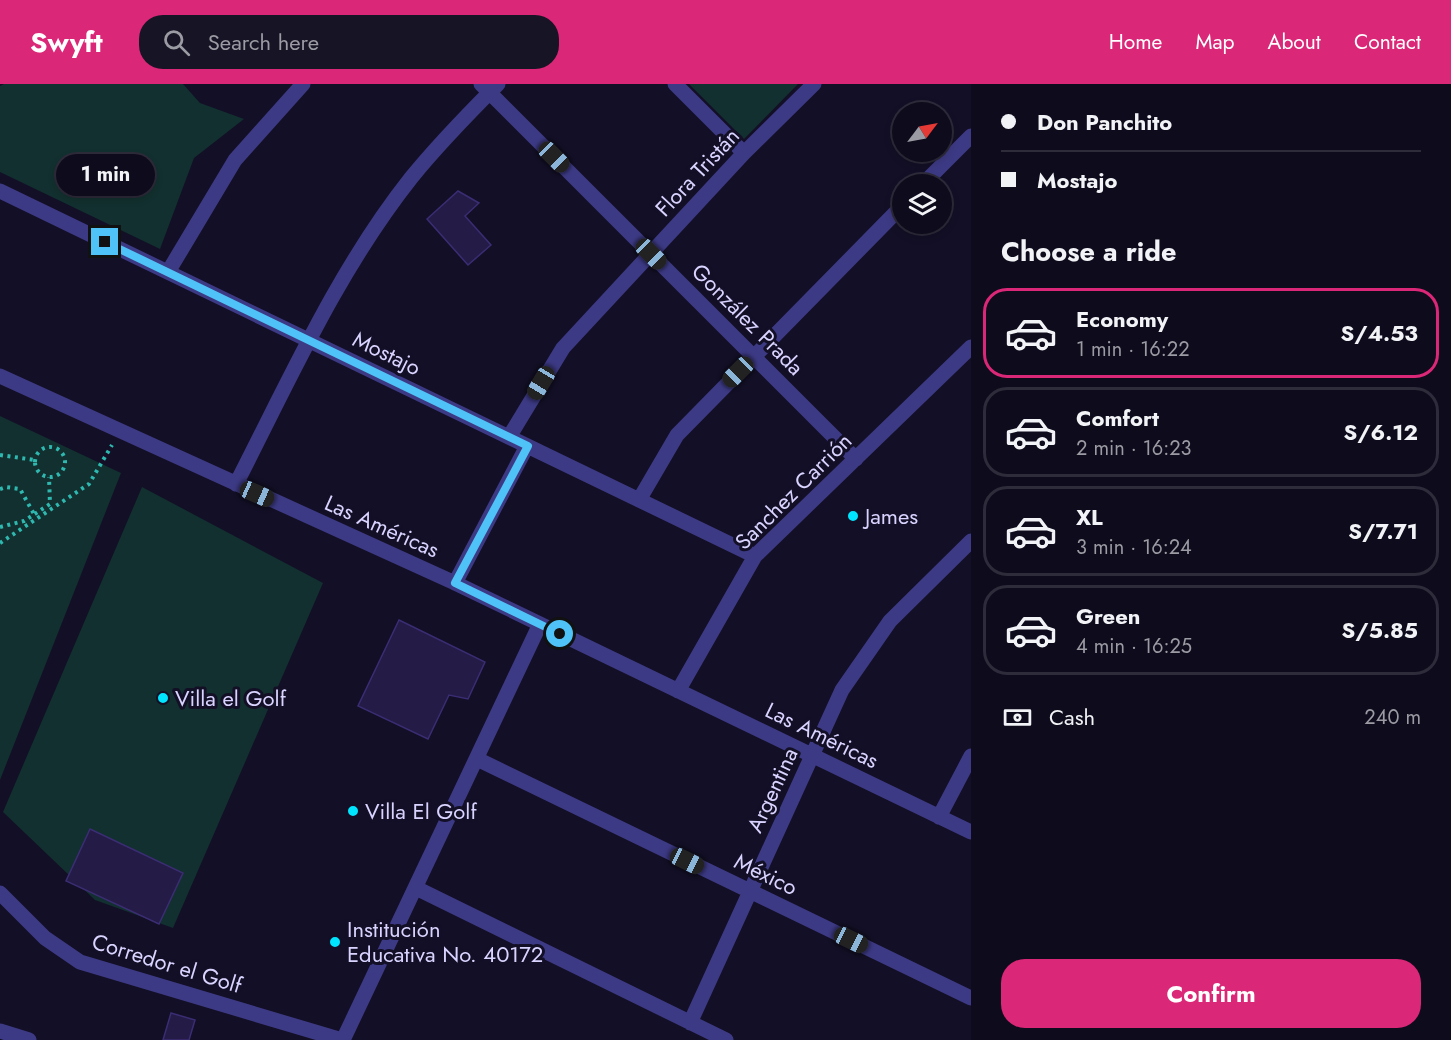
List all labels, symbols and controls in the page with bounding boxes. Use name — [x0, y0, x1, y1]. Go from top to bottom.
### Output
search box — [139, 15, 559, 69]
text: Swyft — [30, 22, 103, 63]
icon: search — [160, 26, 193, 59]
text: Search here — [208, 26, 319, 58]
text: Home — [1109, 27, 1162, 57]
text: Map — [1195, 27, 1235, 57]
text: About — [1268, 27, 1321, 57]
text: Contact — [1354, 27, 1421, 57]
north arrow — [892, 102, 952, 162]
map controls — [892, 102, 952, 234]
text: Don Panchito — [1037, 106, 1172, 138]
street label: Flora Tristán — [647, 121, 747, 223]
car — [535, 138, 573, 176]
callout: 1 min — [56, 155, 154, 197]
text: 1 min — [81, 160, 130, 189]
text: Mostajo — [1037, 164, 1117, 196]
button: layers — [892, 174, 952, 234]
route end — [91, 228, 118, 255]
text: Choose a ride — [1001, 232, 1176, 271]
car — [632, 235, 670, 273]
street label: González Prada — [685, 256, 811, 382]
text: Economy — [1076, 303, 1168, 335]
icon: car — [1004, 306, 1058, 360]
text: S/4.53 — [1341, 317, 1418, 349]
street label: Mostajo — [348, 323, 426, 383]
text: 1 min · 16:22 — [1076, 335, 1190, 364]
car — [719, 353, 757, 391]
car — [524, 363, 558, 403]
text: Comfort — [1076, 402, 1159, 434]
icon: car — [1004, 405, 1058, 459]
text: S/6.12 — [1343, 416, 1418, 448]
street label: Sanchez Carrión — [727, 425, 859, 557]
text: 2 min · 16:23 — [1076, 434, 1192, 463]
car — [237, 478, 277, 510]
street label: Las Américas — [320, 487, 444, 566]
place label: James — [862, 500, 918, 532]
text: XL — [1076, 501, 1103, 533]
icon: car — [1004, 504, 1058, 558]
marker: James — [846, 509, 860, 523]
text: S/7.71 — [1348, 515, 1418, 547]
text: 3 min · 16:24 — [1076, 533, 1192, 562]
text: Green — [1076, 600, 1140, 632]
icon: car — [1004, 603, 1058, 657]
text: S/5.85 — [1342, 614, 1418, 646]
route start — [546, 620, 573, 647]
text: 4 min · 16:25 — [1076, 632, 1192, 661]
place label: Villa el Golf — [175, 682, 287, 714]
marker: Villa el Golf — [156, 691, 170, 705]
street label: Las Américas — [760, 694, 884, 776]
icon: cash — [1001, 701, 1034, 734]
text: Cash — [1049, 701, 1095, 733]
text: 240 m — [1364, 703, 1421, 732]
street label: Argentina — [738, 742, 806, 838]
place label: Villa El Golf — [365, 795, 477, 827]
marker: Villa El Golf — [346, 804, 360, 818]
car — [667, 845, 707, 877]
street label: México — [729, 845, 803, 903]
place label: Institución Educativa No. 40172 — [347, 913, 543, 970]
car — [831, 924, 871, 956]
street label: Corredor el Golf — [88, 925, 247, 1001]
marker: Institución Educativa No. 40172 — [328, 935, 342, 949]
button: Confirm — [1001, 959, 1421, 1028]

